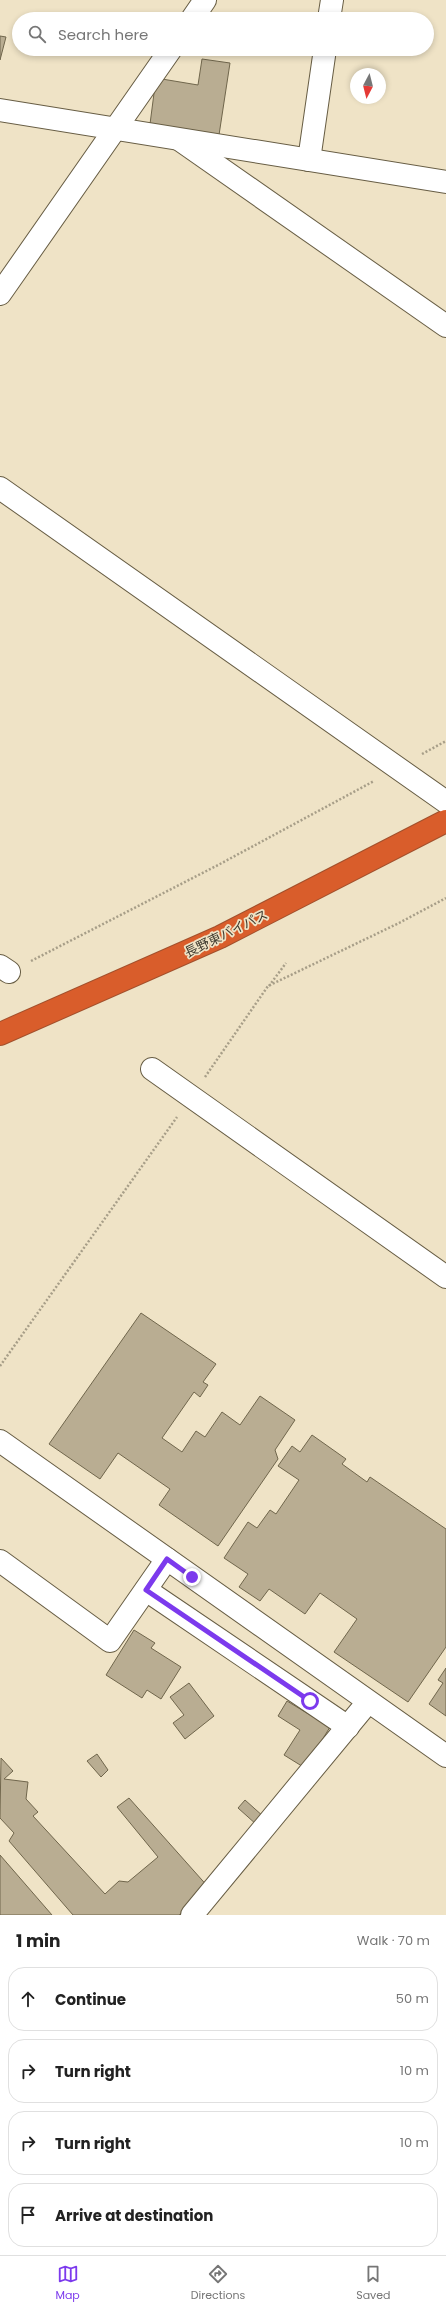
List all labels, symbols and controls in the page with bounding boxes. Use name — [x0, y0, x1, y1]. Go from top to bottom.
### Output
search box — [12, 12, 434, 56]
icon: search — [26, 23, 48, 45]
text: Search here — [58, 24, 148, 45]
north arrow — [350, 68, 386, 104]
street label: 長野東バイパス — [181, 905, 271, 962]
route end — [183, 1568, 201, 1586]
route start — [301, 1692, 319, 1710]
text: 1 min — [16, 1929, 60, 1953]
text: Walk · 70 m — [357, 1931, 430, 1950]
icon: ahead — [17, 1988, 39, 2010]
text: Continue — [55, 1989, 126, 2010]
text: 50 m — [396, 1989, 429, 2008]
icon: right — [17, 2060, 39, 2082]
text: Turn right — [55, 2061, 131, 2082]
text: 10 m — [400, 2061, 429, 2080]
icon: right — [17, 2132, 39, 2154]
text: Turn right — [55, 2133, 131, 2154]
text: 10 m — [400, 2133, 429, 2152]
icon: arrive — [17, 2204, 39, 2226]
text: Arrive at destination — [55, 2205, 213, 2226]
tab: Map — [55, 2263, 80, 2304]
tab: Directions — [191, 2263, 245, 2304]
tab: Saved — [356, 2263, 391, 2304]

